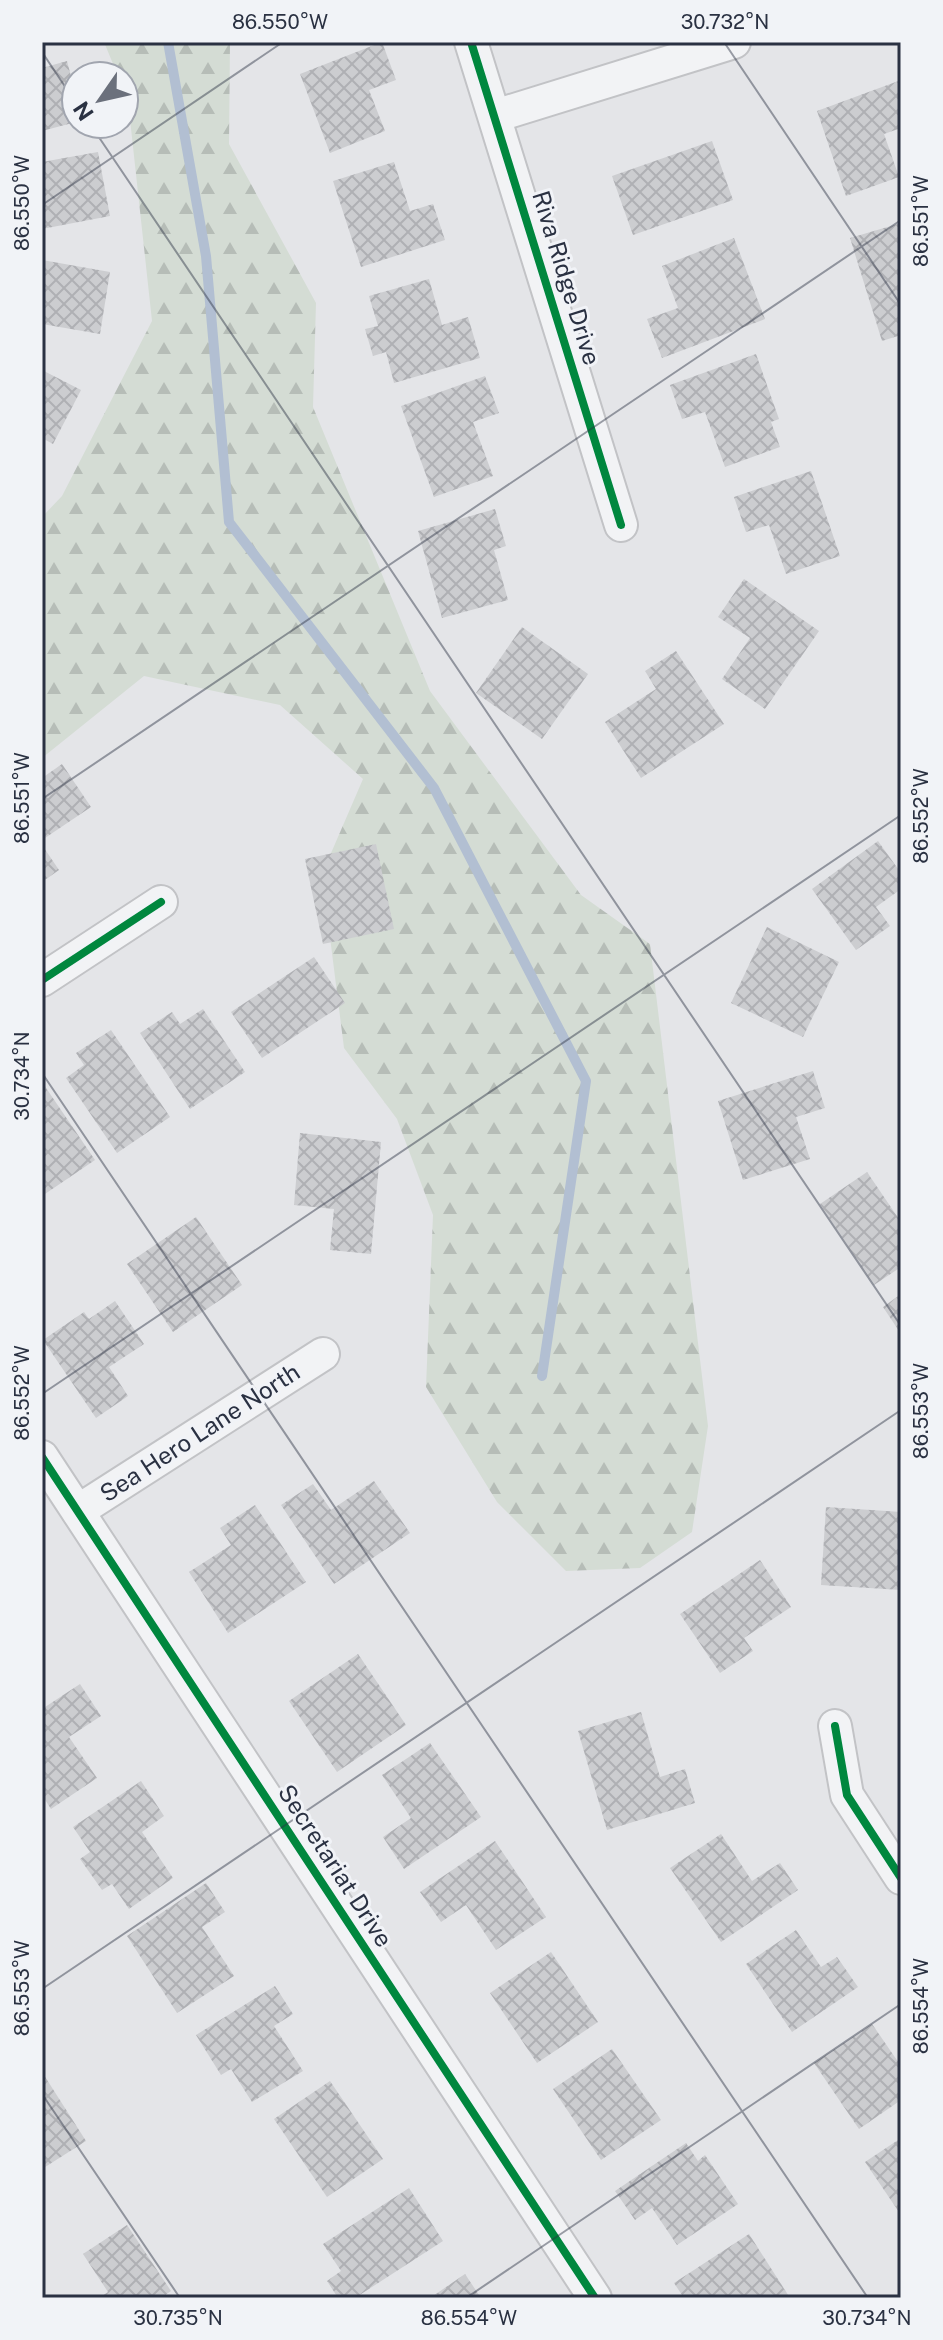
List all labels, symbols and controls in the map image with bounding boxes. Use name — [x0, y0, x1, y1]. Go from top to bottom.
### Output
text: 86.550°W — [232, 10, 328, 34]
text: 30.732°N — [681, 10, 769, 34]
north arrow — [60, 60, 140, 140]
text: N — [68, 97, 99, 126]
text: 86.550°W — [10, 155, 34, 251]
text: 86.551°W — [909, 175, 933, 267]
street label: Riva Ridge Drive — [527, 187, 607, 368]
text: 86.551°W — [10, 752, 34, 844]
text: 86.552°W — [909, 768, 933, 864]
text: 30.734°N — [10, 1031, 34, 1121]
text: 86.552°W — [10, 1345, 34, 1441]
street label: Sea Hero Lane North — [94, 1357, 305, 1507]
text: 86.553°W — [909, 1363, 933, 1459]
street label: Secretariat Drive — [273, 1779, 399, 1952]
text: 86.553°W — [10, 1940, 34, 2036]
text: 86.554°W — [909, 1958, 933, 2054]
text: 30.735°N — [133, 2306, 223, 2330]
text: 86.554°W — [421, 2306, 517, 2330]
text: 30.734°N — [822, 2306, 912, 2330]

